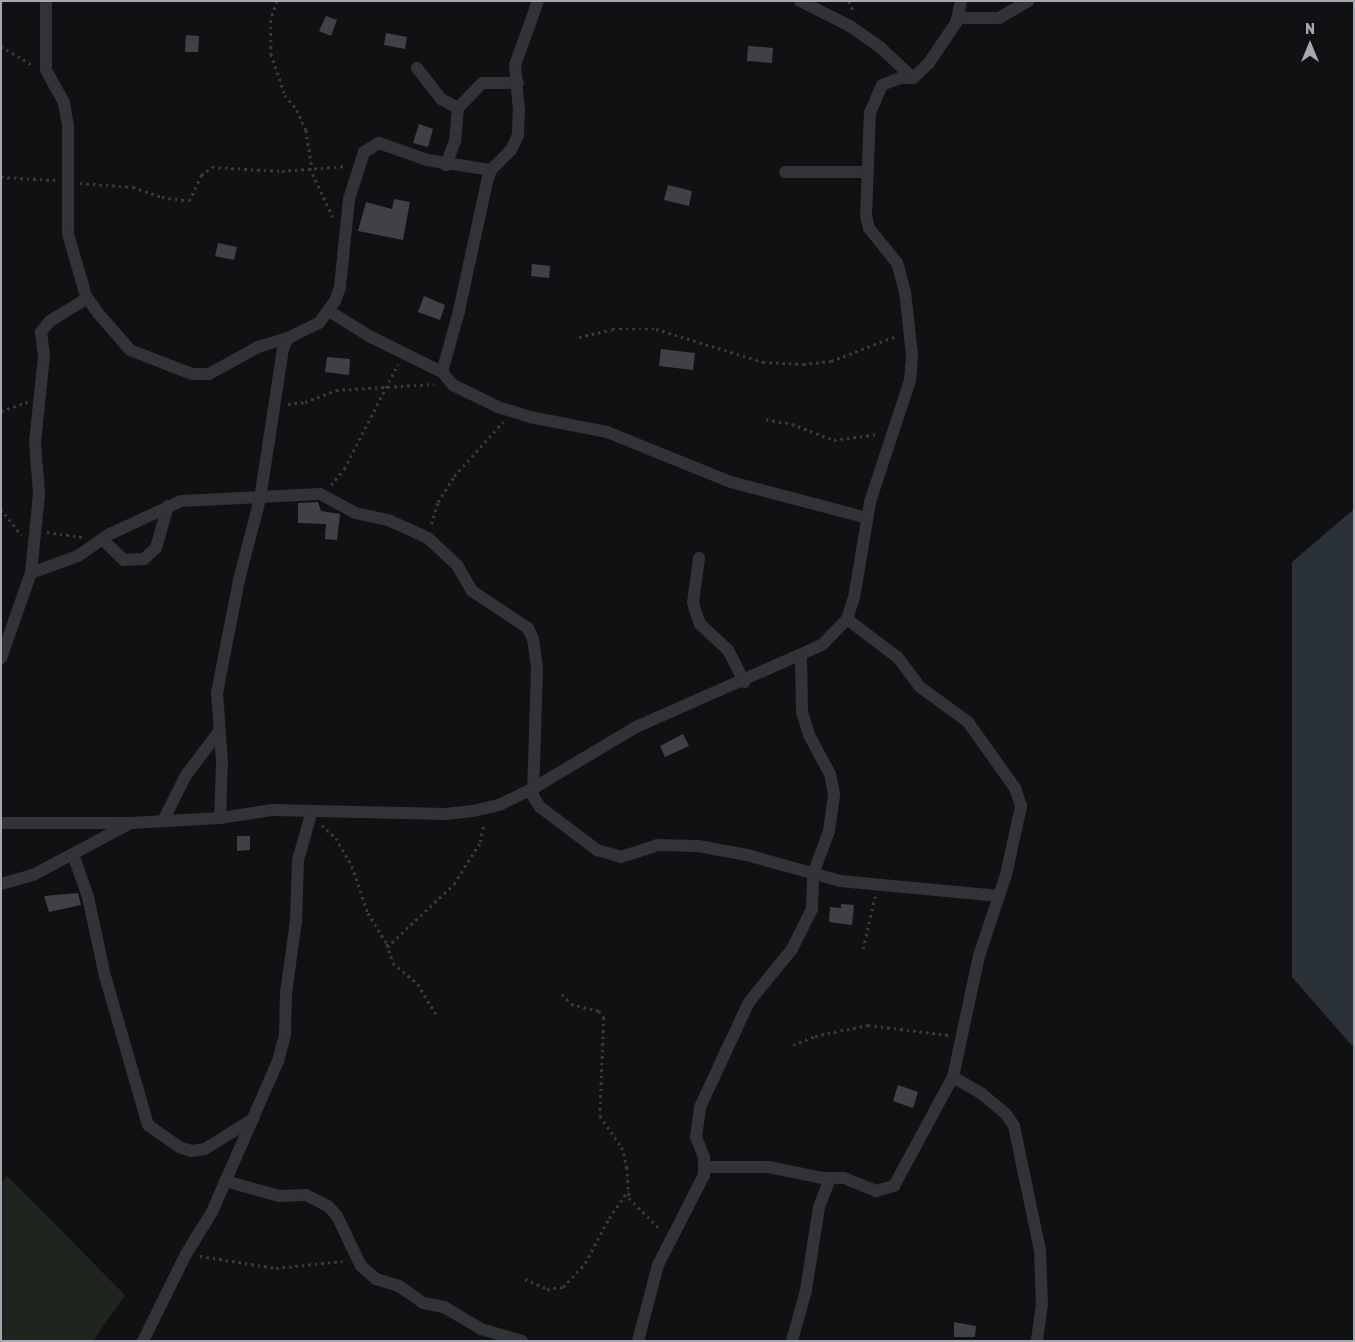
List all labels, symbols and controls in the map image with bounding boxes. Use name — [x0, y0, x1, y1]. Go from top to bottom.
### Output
north arrow — [1285, 20, 1335, 70]
text: N — [1305, 21, 1315, 38]

